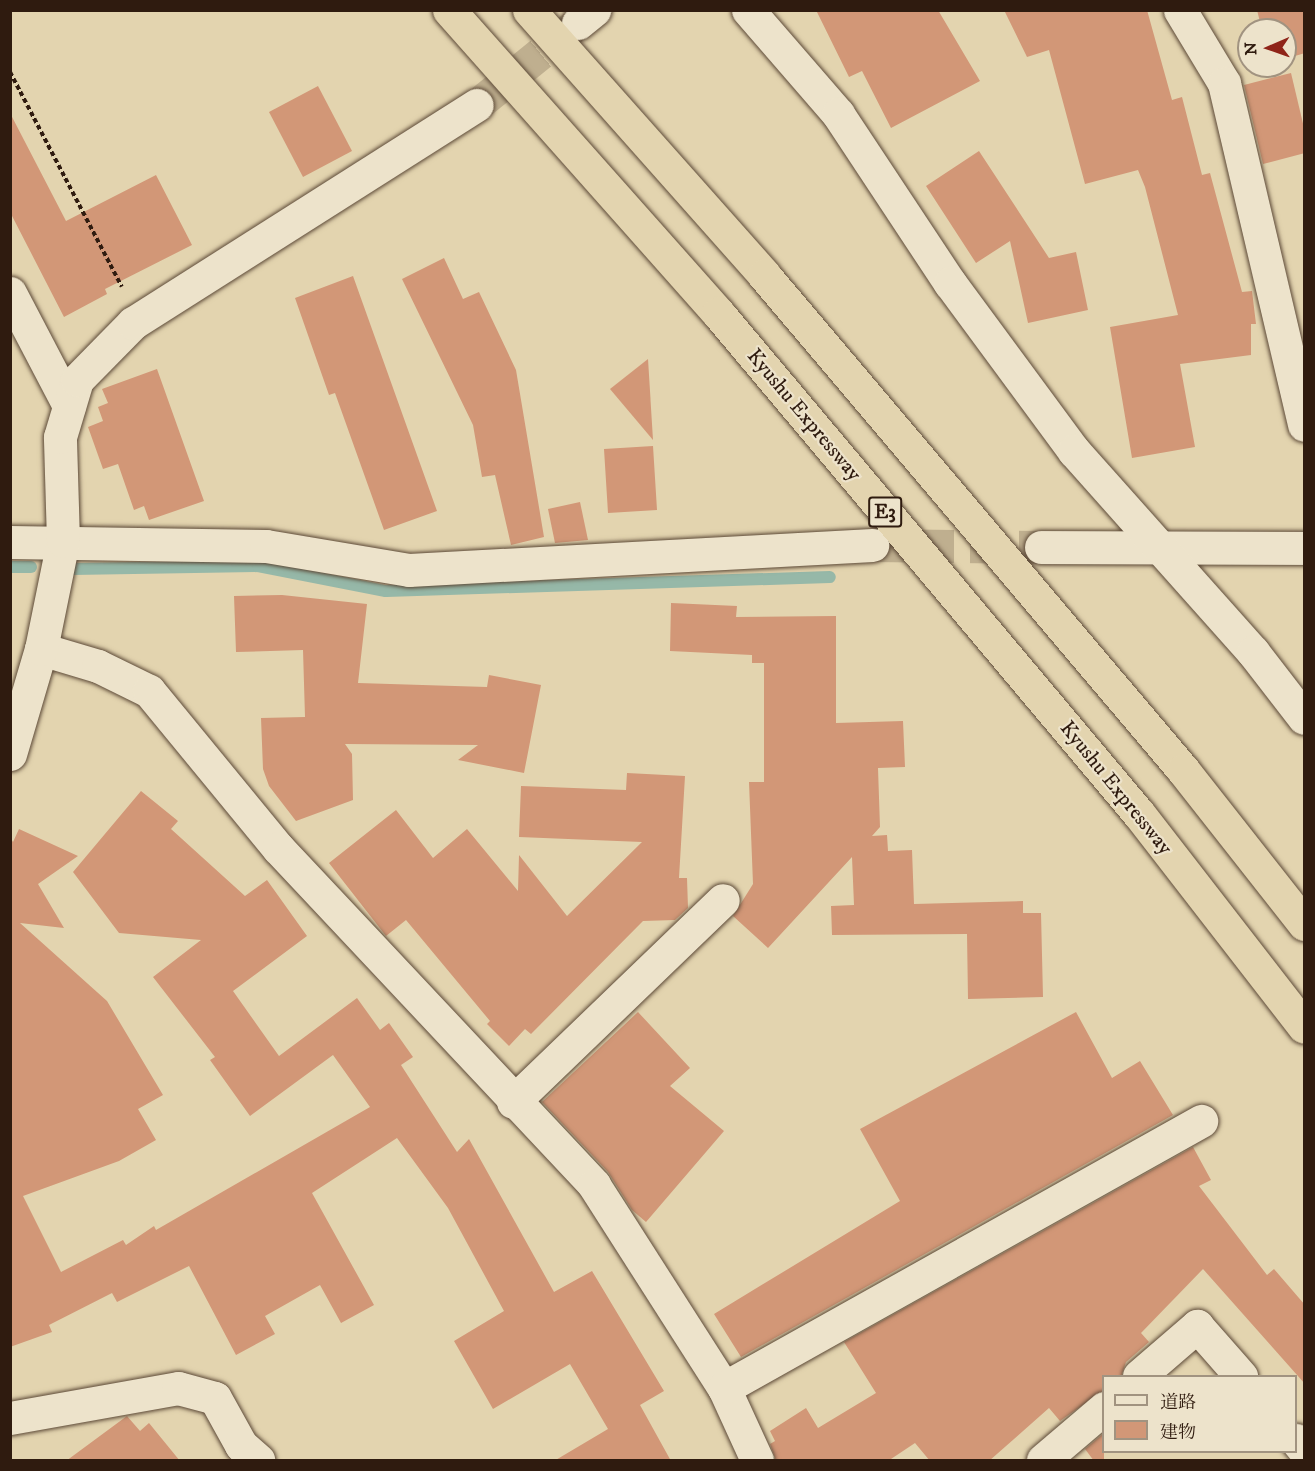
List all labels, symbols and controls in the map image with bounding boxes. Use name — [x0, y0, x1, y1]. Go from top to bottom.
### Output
north arrow — [1237, 18, 1297, 78]
text: N — [1241, 42, 1261, 55]
street label: Kyushu Expressway — [741, 344, 867, 486]
road number: E3 — [867, 495, 903, 529]
street label: Kyushu Expressway — [1054, 716, 1178, 860]
legend — [1102, 1375, 1297, 1453]
text: 道路 — [1160, 1392, 1196, 1414]
text: 建物 — [1160, 1422, 1196, 1444]

